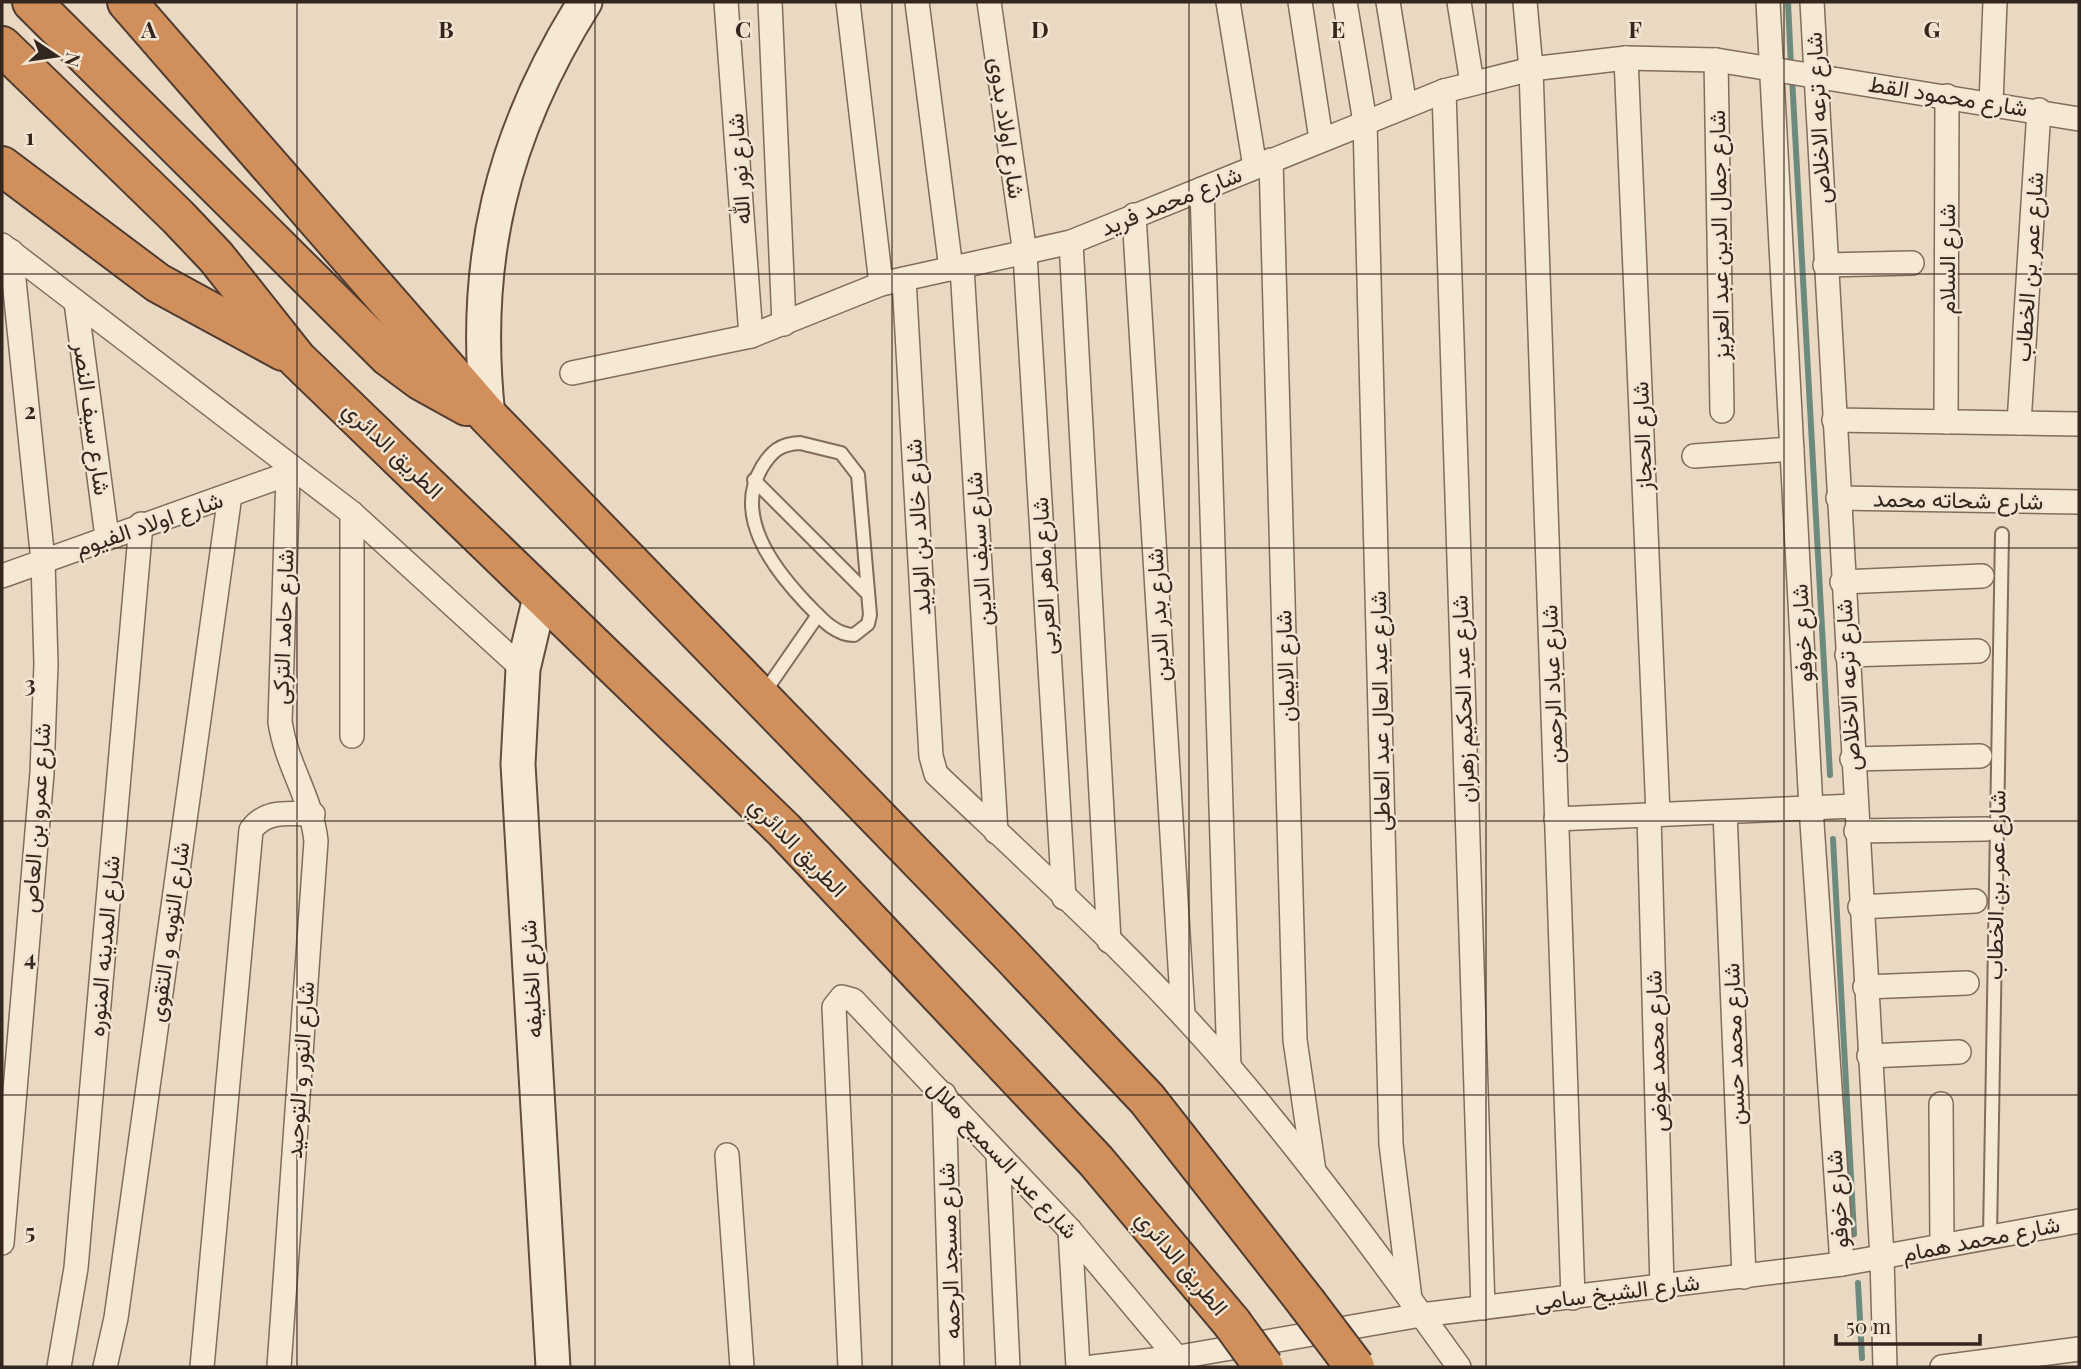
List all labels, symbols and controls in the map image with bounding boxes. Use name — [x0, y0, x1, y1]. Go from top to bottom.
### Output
text: A — [140, 13, 157, 44]
text: B — [438, 13, 454, 44]
text: C — [735, 13, 751, 44]
text: D — [1031, 13, 1049, 44]
text: E — [1331, 13, 1345, 44]
text: F — [1628, 13, 1642, 44]
text: G — [1924, 13, 1941, 44]
north arrow — [21, 21, 91, 91]
street label: شارع ترعه الاخلاص — [1797, 31, 1838, 205]
text: N — [59, 50, 88, 70]
street label: شارع اولاد بدوى — [981, 55, 1034, 201]
street label: شارع محمود القط — [1866, 67, 2030, 124]
street label: شارع جمال الدين عبد العزيز — [1700, 110, 1737, 361]
street label: شارع نور الله — [718, 112, 759, 226]
text: 1 — [26, 120, 35, 151]
street label: شارع محمد فريد — [1095, 157, 1246, 244]
street label: شارع عمر بن الخطاب — [2005, 171, 2052, 363]
street label: شارع السلام — [1930, 204, 1963, 314]
street label: شارع سيف النصر — [65, 339, 120, 497]
street label: شارع الحجاز — [1623, 381, 1660, 492]
street label: الطريق الدائري — [334, 393, 451, 508]
text: 2 — [24, 394, 36, 425]
street label: شارع خالد بن الوليد — [896, 438, 939, 616]
street label: شارع سيف الدين — [957, 471, 1000, 627]
street label: شارع شحاته محمد — [1873, 482, 2044, 517]
street label: شارع اولاد الفيوم — [71, 483, 227, 564]
street label: شارع ماهر العربى — [1023, 496, 1064, 656]
street label: شارع بدر الدين — [1138, 548, 1177, 682]
street label: شارع حامد التركى — [263, 549, 302, 705]
street label: شارع خوفو — [1782, 583, 1821, 683]
street label: شارع عبد العال عبد العاطى — [1361, 591, 1398, 832]
street label: شارع عبد الحكيم زهران — [1442, 594, 1483, 804]
street label: شارع ترعه الاخلاص — [1827, 598, 1868, 772]
street label: شارع عباد الرحمن — [1532, 604, 1571, 764]
street label: شارع الايمان — [1266, 609, 1303, 723]
text: 3 — [24, 667, 36, 698]
street label: شارع عمرو بن العاص — [12, 722, 59, 914]
street label: الطريق الدائري — [740, 789, 855, 906]
street label: شارع عمر بن الخطاب — [1977, 790, 2014, 980]
street label: شارع التوبه و التقوى — [140, 840, 197, 1024]
street label: شارع المدينه المنوره — [79, 854, 128, 1038]
street label: شارع الخليفه — [511, 919, 550, 1039]
text: 4 — [24, 941, 36, 972]
street label: شارع محمد حسن — [1714, 962, 1753, 1126]
street label: شارع محمد عوض — [1636, 969, 1675, 1133]
street label: شارع النور و التوحيد — [277, 980, 322, 1160]
street label: شارع عبد السميع هلال — [920, 1071, 1086, 1246]
street label: شارع خوفو — [1817, 1149, 1856, 1249]
street label: شارع مسجد الرحمه — [929, 1162, 968, 1340]
street label: الطريق الدائري — [1126, 1203, 1236, 1325]
street label: شارع محمد همام — [1899, 1207, 2063, 1270]
text: 5 — [25, 1215, 35, 1246]
street label: شارع الشيخ سامى — [1532, 1265, 1701, 1318]
scale bar — [1836, 1302, 1980, 1346]
text: 50 m — [1846, 1311, 1892, 1339]

